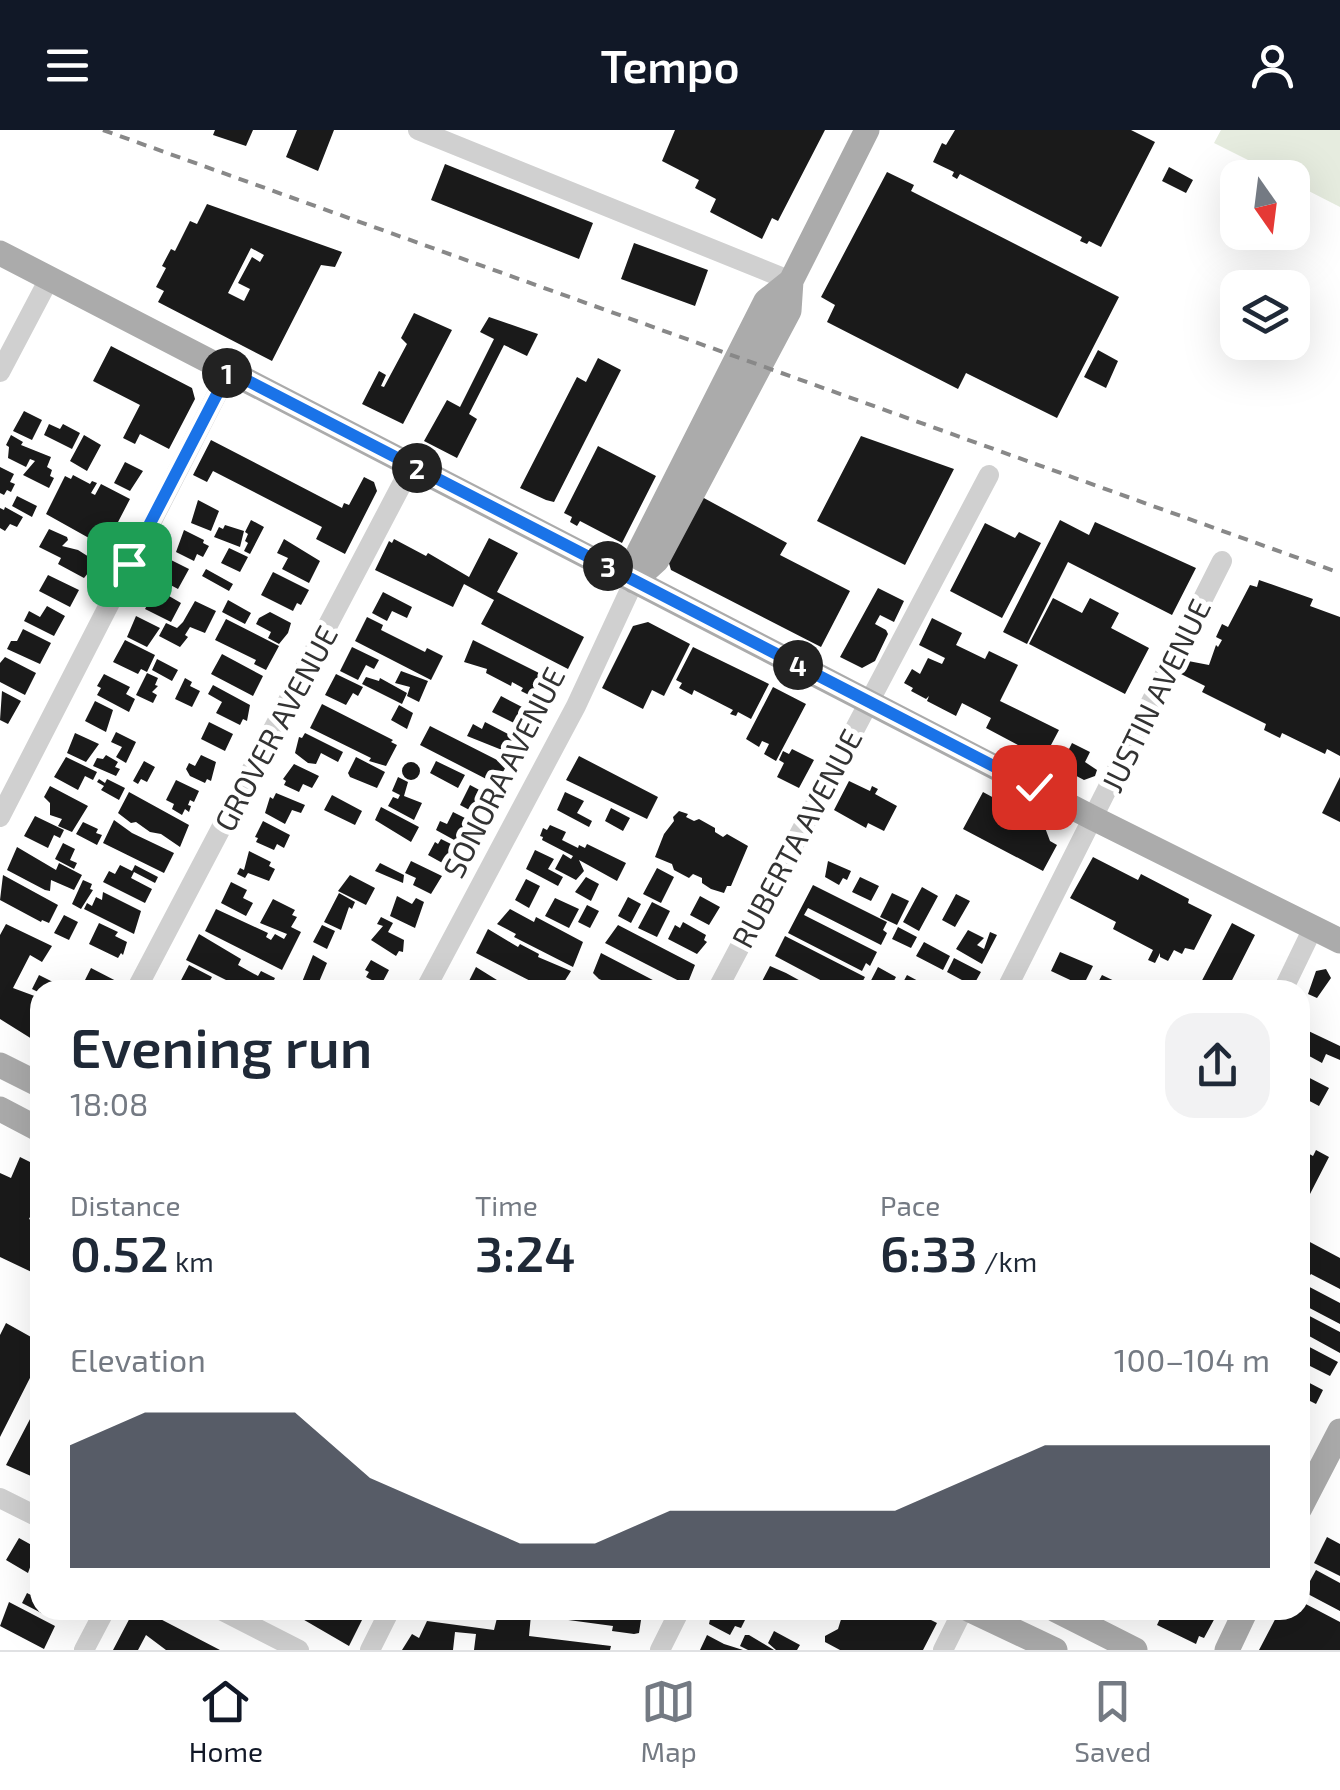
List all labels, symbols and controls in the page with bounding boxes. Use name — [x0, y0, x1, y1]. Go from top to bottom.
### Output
icon: menu — [40, 38, 95, 93]
text: Tempo — [600, 38, 740, 92]
icon: person — [1245, 38, 1300, 93]
north arrow — [1220, 160, 1310, 250]
map controls — [1220, 160, 1310, 360]
button: layers — [1220, 270, 1310, 360]
pin: 1 — [202, 348, 252, 398]
text: 1 — [221, 356, 233, 390]
pin: 2 — [392, 443, 442, 493]
text: 2 — [409, 451, 425, 485]
pin — [87, 522, 172, 607]
icon: arrive — [102, 537, 157, 592]
pin: 3 — [583, 541, 633, 591]
text: 3 — [600, 549, 616, 583]
street label: JUSTIN AVENUE — [1093, 593, 1217, 797]
street label: GROVER AVENUE — [206, 619, 344, 837]
pin: 4 — [773, 640, 823, 690]
text: 4 — [789, 648, 807, 682]
street label: SONORA AVENUE — [434, 661, 572, 883]
street label: RUBERTA AVENUE — [723, 723, 869, 953]
pin — [992, 745, 1077, 830]
icon: check — [1007, 760, 1062, 815]
text: Evening run — [70, 1013, 372, 1079]
button: share — [1165, 1013, 1270, 1118]
text: 18:08 — [70, 1084, 148, 1122]
text: Distance — [70, 1188, 181, 1222]
text: Time — [475, 1188, 538, 1222]
text: Pace — [880, 1188, 940, 1222]
text: 0.52 — [70, 1222, 169, 1282]
text: 3:24 — [475, 1222, 576, 1282]
text: 6:33 — [880, 1222, 978, 1282]
text: km — [169, 1244, 214, 1278]
text: /km — [978, 1244, 1037, 1278]
text: Elevation — [70, 1340, 206, 1378]
text: 100–104 m — [1114, 1340, 1270, 1378]
tab: Home — [189, 1674, 263, 1768]
tab: Map — [641, 1674, 697, 1768]
tab: Saved — [1074, 1674, 1151, 1768]

